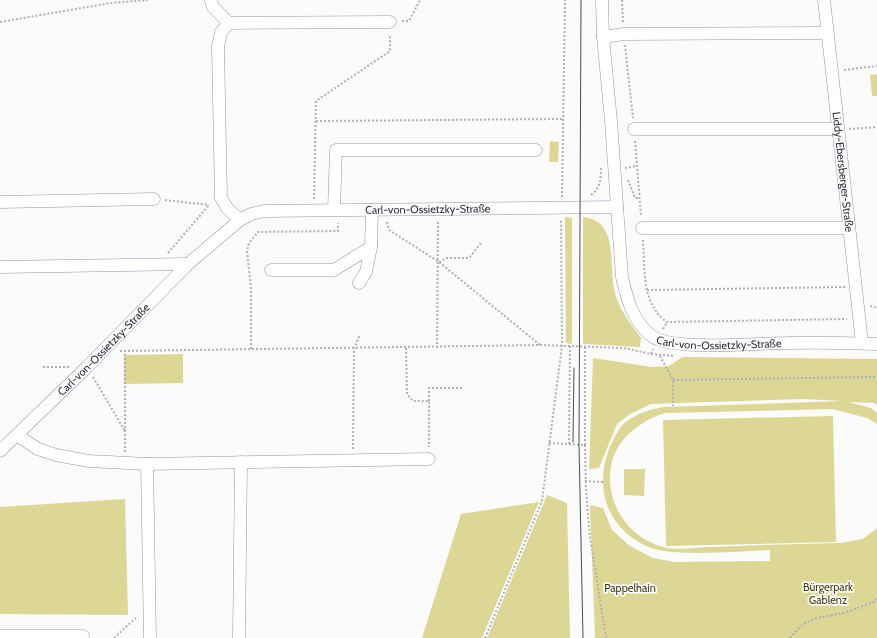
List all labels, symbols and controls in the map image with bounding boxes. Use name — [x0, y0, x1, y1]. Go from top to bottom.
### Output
street label: Liddy-Ebersberger-Straße — [829, 111, 857, 233]
street label: Carl-von-Ossietzky-Straße — [365, 201, 491, 217]
street label: Carl-von-Ossietzky-Straße — [54, 300, 153, 399]
street label: Carl-von-Ossietzky-Straße — [655, 332, 782, 352]
park label: Bürgerpark Gablenz — [803, 580, 853, 607]
park label: Pappelhain — [604, 581, 656, 595]

